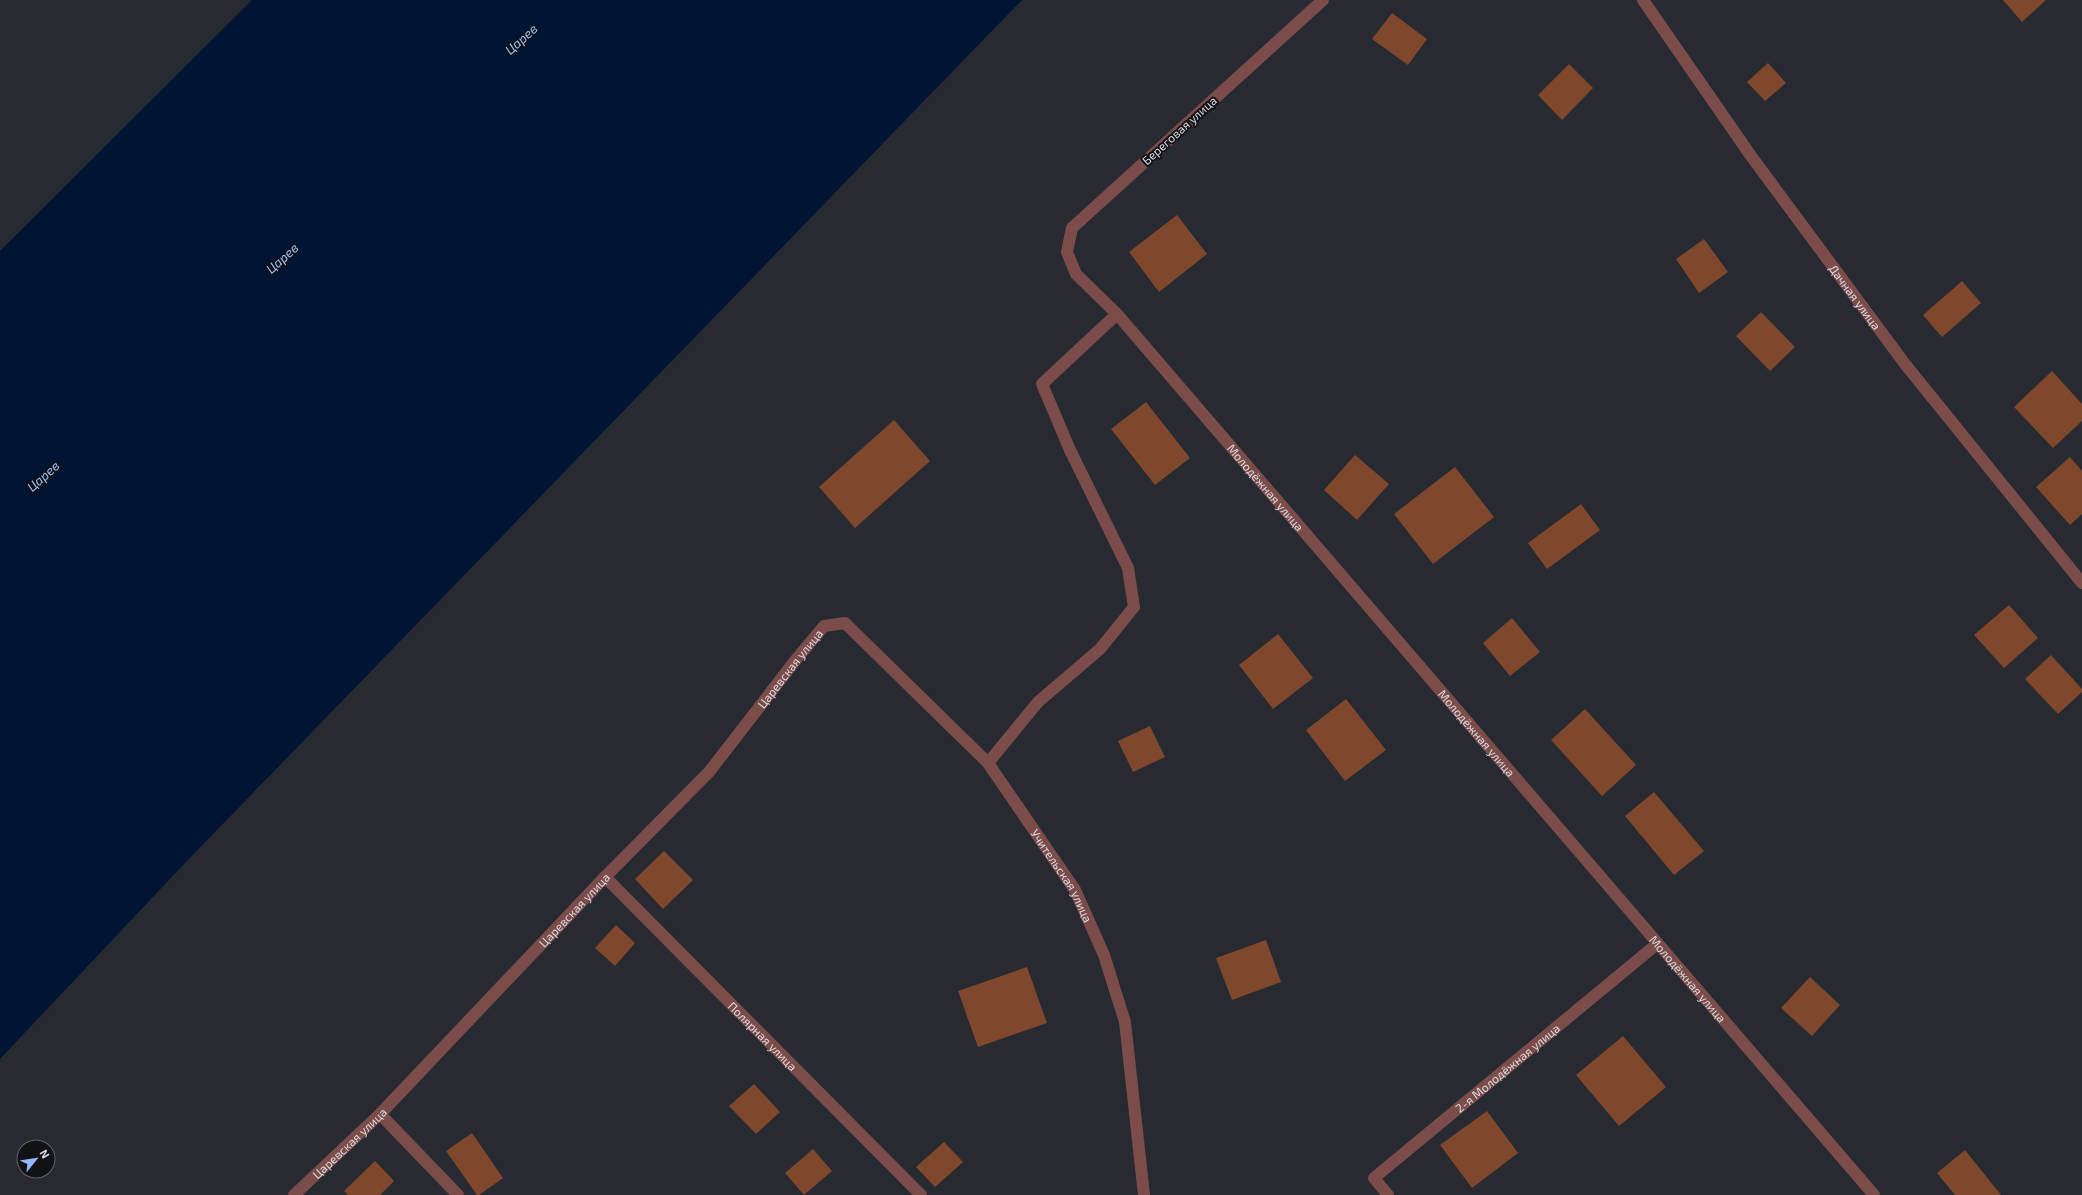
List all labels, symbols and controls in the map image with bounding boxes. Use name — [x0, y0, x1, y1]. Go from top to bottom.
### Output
water label: Царев — [502, 20, 540, 58]
street label: Береговая улица — [1139, 93, 1220, 168]
water label: Царев — [263, 239, 301, 277]
street label: Дачная улица — [1827, 261, 1884, 332]
street label: Молодёжная улица — [1225, 441, 1307, 533]
water label: Царев — [24, 457, 62, 495]
street label: Царевская улица — [754, 626, 825, 711]
street label: Молодёжная улица — [1436, 687, 1518, 779]
street label: Учительская улица — [1028, 826, 1096, 924]
street label: Царевская улица — [536, 870, 612, 950]
street label: Молодёжная улица — [1647, 932, 1729, 1025]
street label: Полярная улица — [726, 999, 800, 1073]
street label: 2-я Молодёжная улица — [1452, 1021, 1562, 1115]
street label: Царевская улица — [309, 1105, 389, 1181]
north arrow — [16, 1139, 56, 1179]
text: N — [37, 1147, 53, 1160]

